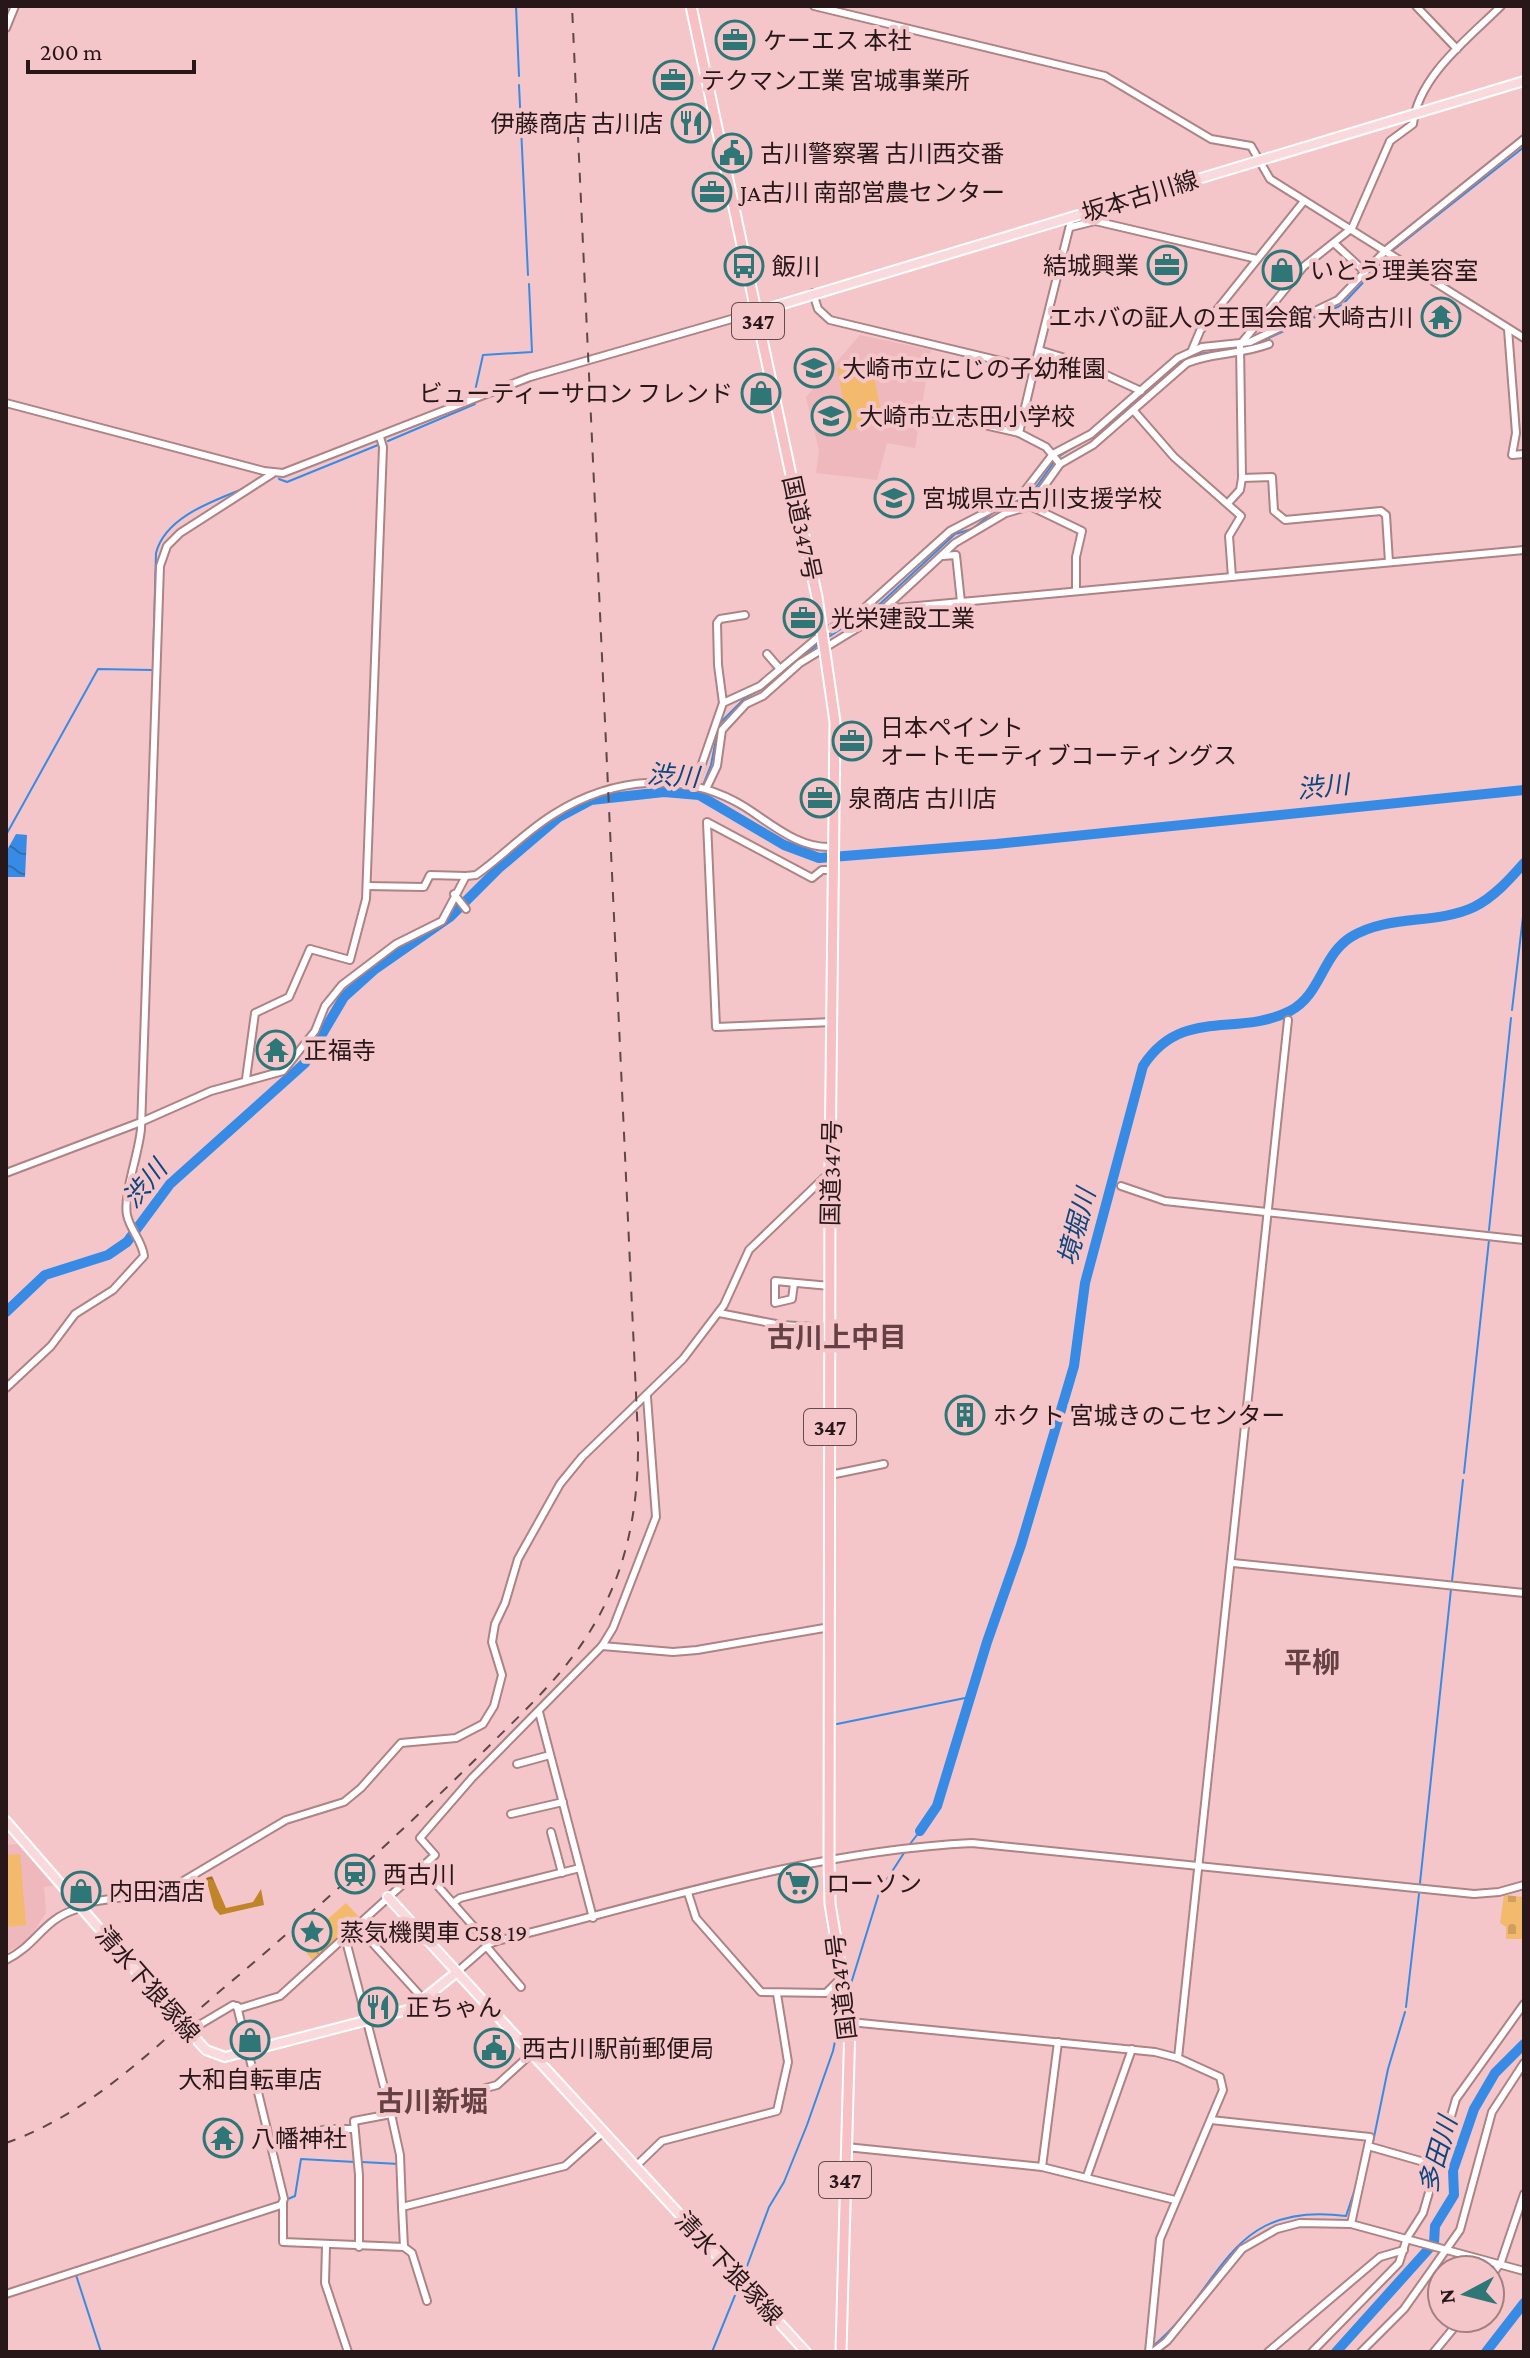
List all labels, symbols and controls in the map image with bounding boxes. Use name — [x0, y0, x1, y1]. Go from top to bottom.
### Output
office icon: ケーエス 本社 — [714, 19, 756, 61]
scale bar — [28, 24, 194, 74]
place label: ケーエス 本社 — [763, 27, 912, 54]
text: 200 m — [40, 38, 102, 65]
office icon: テクマン工業 宮城事業所 — [652, 59, 694, 101]
place label: テクマン工業 宮城事業所 — [701, 67, 970, 94]
restaurant icon: 伊藤商店 古川店 — [670, 102, 712, 144]
place label: 伊藤商店 古川店 — [491, 110, 663, 137]
public building icon: 古川警察署 古川西交番 — [711, 132, 753, 174]
place label: 古川警察署 古川西交番 — [760, 140, 1005, 167]
street label: 坂本古川線 — [1079, 166, 1201, 226]
office icon: JA古川 南部営農センター — [691, 171, 733, 213]
place label: JA古川 南部営農センター — [738, 179, 1005, 206]
office icon: 結城興業 — [1146, 244, 1188, 286]
bus stop icon: 飯川 — [723, 245, 765, 287]
shop icon: いとう理美容室 — [1261, 249, 1303, 291]
place label: 結城興業 — [1043, 252, 1139, 279]
place label: 飯川 — [772, 253, 820, 280]
place label: いとう理美容室 — [1310, 257, 1478, 284]
temple icon: エホバの証人の王国会館 大崎古川 — [1420, 296, 1462, 338]
road number: 347 — [732, 303, 784, 339]
place label: エホバの証人の王国会館 大崎古川 — [1049, 304, 1413, 331]
school or university icon: 大崎市立にじの子幼稚園 — [793, 347, 835, 389]
place label: 大崎市立にじの子幼稚園 — [842, 355, 1106, 382]
shop icon: ビューティーサロン フレンド — [740, 372, 782, 414]
place label: ビューティーサロン フレンド — [418, 380, 733, 407]
school or university icon: 大崎市立志田小学校 — [810, 395, 852, 437]
place label: 大崎市立志田小学校 — [859, 403, 1075, 430]
street label: 国道347号 — [778, 473, 826, 583]
school or university icon: 宮城県立古川支援学校 — [873, 477, 915, 519]
place label: 宮城県立古川支援学校 — [922, 485, 1162, 512]
office icon: 光栄建設工業 — [782, 597, 824, 639]
place label: 光栄建設工業 — [831, 605, 975, 632]
place label: 日本ペイント オートモーティブコーティングス — [880, 714, 1237, 769]
office icon: 日本ペイント オートモーティブコーティングス — [831, 720, 873, 762]
water label: 渋川 — [646, 760, 703, 792]
water label: 渋川 — [1296, 770, 1353, 804]
office icon: 泉商店 古川店 — [799, 777, 841, 819]
place label: 泉商店 古川店 — [848, 785, 997, 812]
temple icon: 正福寺 — [255, 1029, 297, 1071]
place label: 正福寺 — [304, 1037, 376, 1064]
street label: 国道347号 — [817, 1120, 845, 1226]
water label: 渋川 — [117, 1152, 175, 1213]
water label: 境堀川 — [1053, 1183, 1102, 1268]
district label: 古川上中目 — [767, 1322, 907, 1353]
building icon: ホクト 宮城きのこセンター — [944, 1394, 986, 1436]
place label: ホクト 宮城きのこセンター — [993, 1402, 1286, 1429]
road number: 347 — [804, 1409, 856, 1445]
district label: 平柳 — [1284, 1647, 1340, 1678]
station icon: 西古川 — [334, 1853, 376, 1895]
place label: 西古川 — [383, 1861, 455, 1888]
supermarket icon: ローソン — [777, 1862, 819, 1904]
shop icon: 内田酒店 — [60, 1870, 102, 1912]
place label: ローソン — [826, 1870, 922, 1897]
place label: 内田酒店 — [109, 1878, 205, 1905]
place icon: 蒸気機関車 C58 19 — [291, 1911, 333, 1953]
place label: 蒸気機関車 C58 19 — [340, 1919, 527, 1946]
street label: 清水下狼塚線 — [91, 1921, 205, 2047]
street label: 国道347号 — [821, 1933, 861, 2041]
restaurant icon: 正ちゃん — [357, 1986, 399, 2028]
place label: 正ちゃん — [406, 1994, 502, 2021]
shop icon: 大和自転車店 — [229, 2019, 271, 2061]
public building icon: 西古川駅前郵便局 — [473, 2027, 515, 2069]
place label: 西古川駅前郵便局 — [522, 2035, 714, 2062]
place label: 大和自転車店 — [178, 2066, 322, 2093]
district label: 古川新堀 — [376, 2086, 488, 2117]
water label: 多田川 — [1413, 2111, 1464, 2196]
temple icon: 八幡神社 — [202, 2117, 244, 2159]
place label: 八幡神社 — [251, 2125, 347, 2152]
road number: 347 — [819, 2162, 871, 2198]
street label: 清水下狼塚線 — [670, 2206, 788, 2330]
north arrow — [1426, 2254, 1506, 2334]
text: N — [1433, 2287, 1460, 2305]

